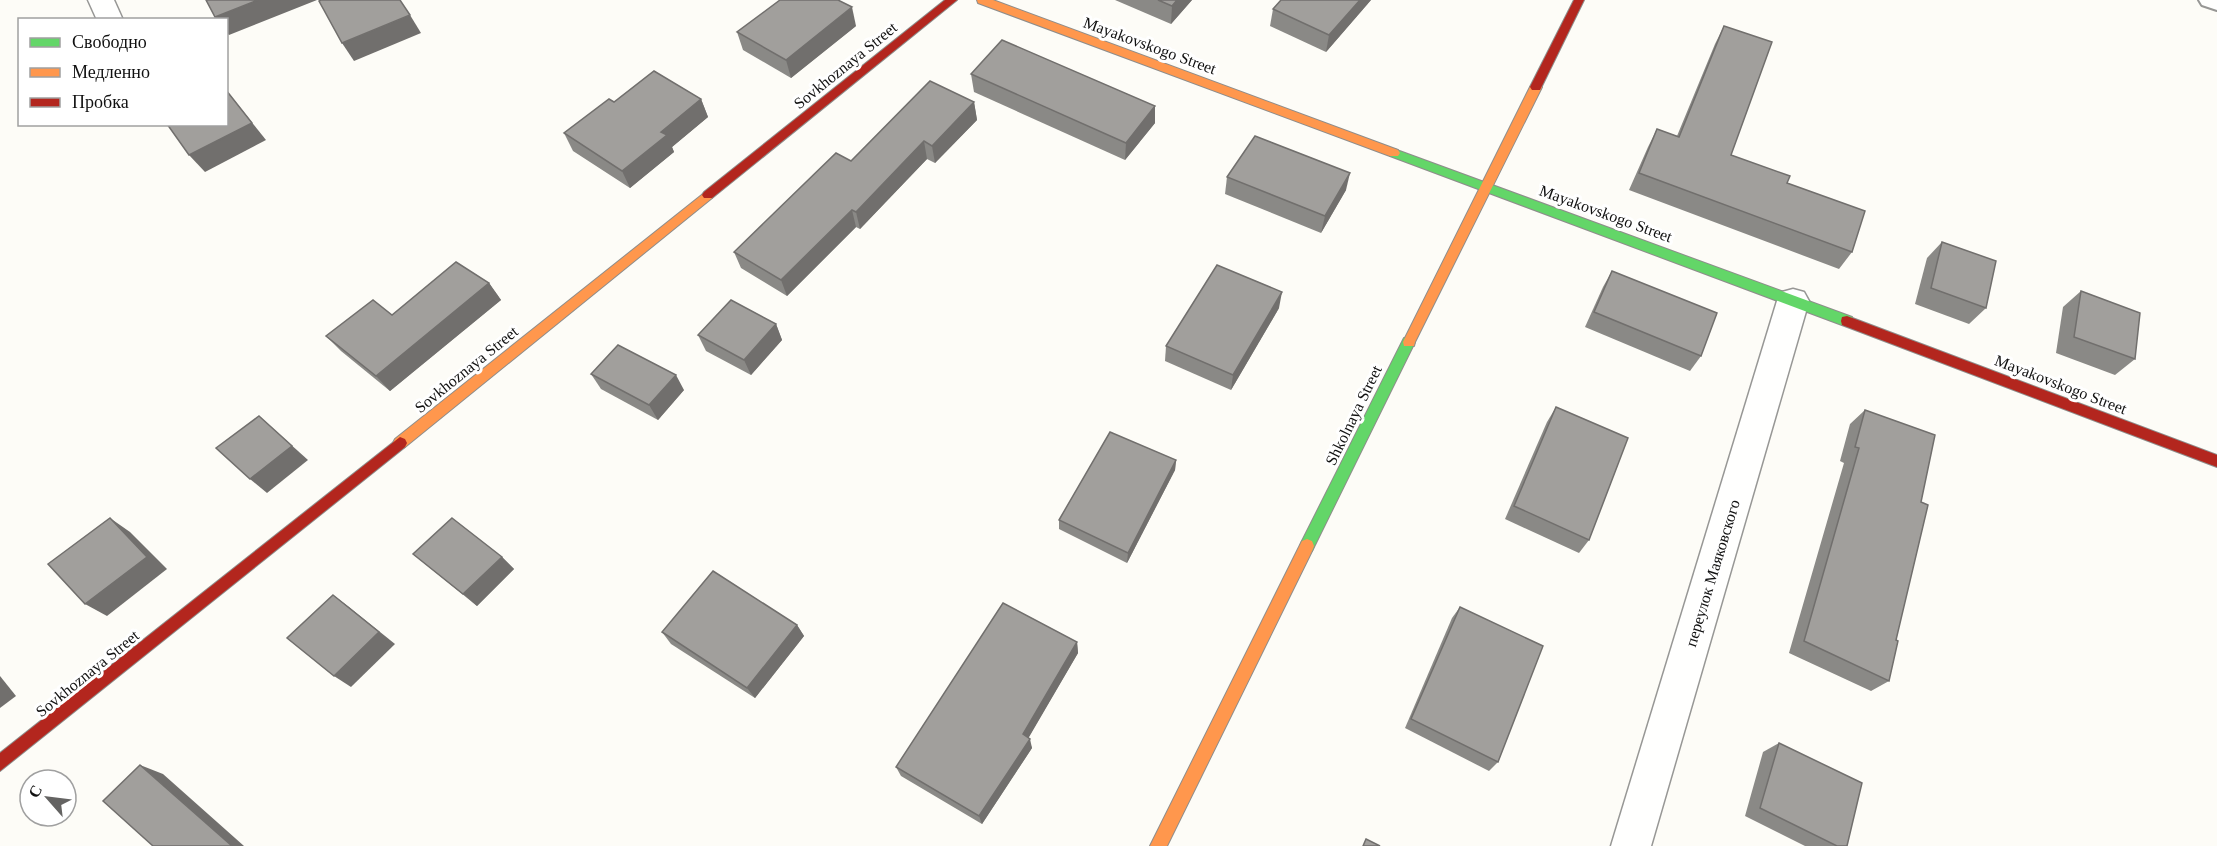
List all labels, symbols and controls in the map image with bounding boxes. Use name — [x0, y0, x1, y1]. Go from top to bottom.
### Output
street label: Mayakovskogo Street — [1081, 14, 1219, 79]
legend — [18, 18, 228, 126]
street label: Sovkhoznaya Street — [790, 18, 901, 113]
text: Свободно — [72, 32, 147, 52]
text: Медленно — [72, 62, 150, 82]
text: Пробка — [72, 92, 129, 112]
street label: Mayakovskogo Street — [1537, 182, 1675, 247]
street label: Sovkhoznaya Street — [411, 322, 522, 417]
street label: Mayakovskogo Street — [1992, 351, 2130, 419]
street label: Shkolnaya Street — [1322, 362, 1386, 468]
street label: переулок Маяковского — [1682, 498, 1744, 649]
street label: Sovkhoznaya Street — [32, 626, 143, 721]
north arrow — [18, 768, 78, 828]
text: С — [25, 782, 45, 800]

